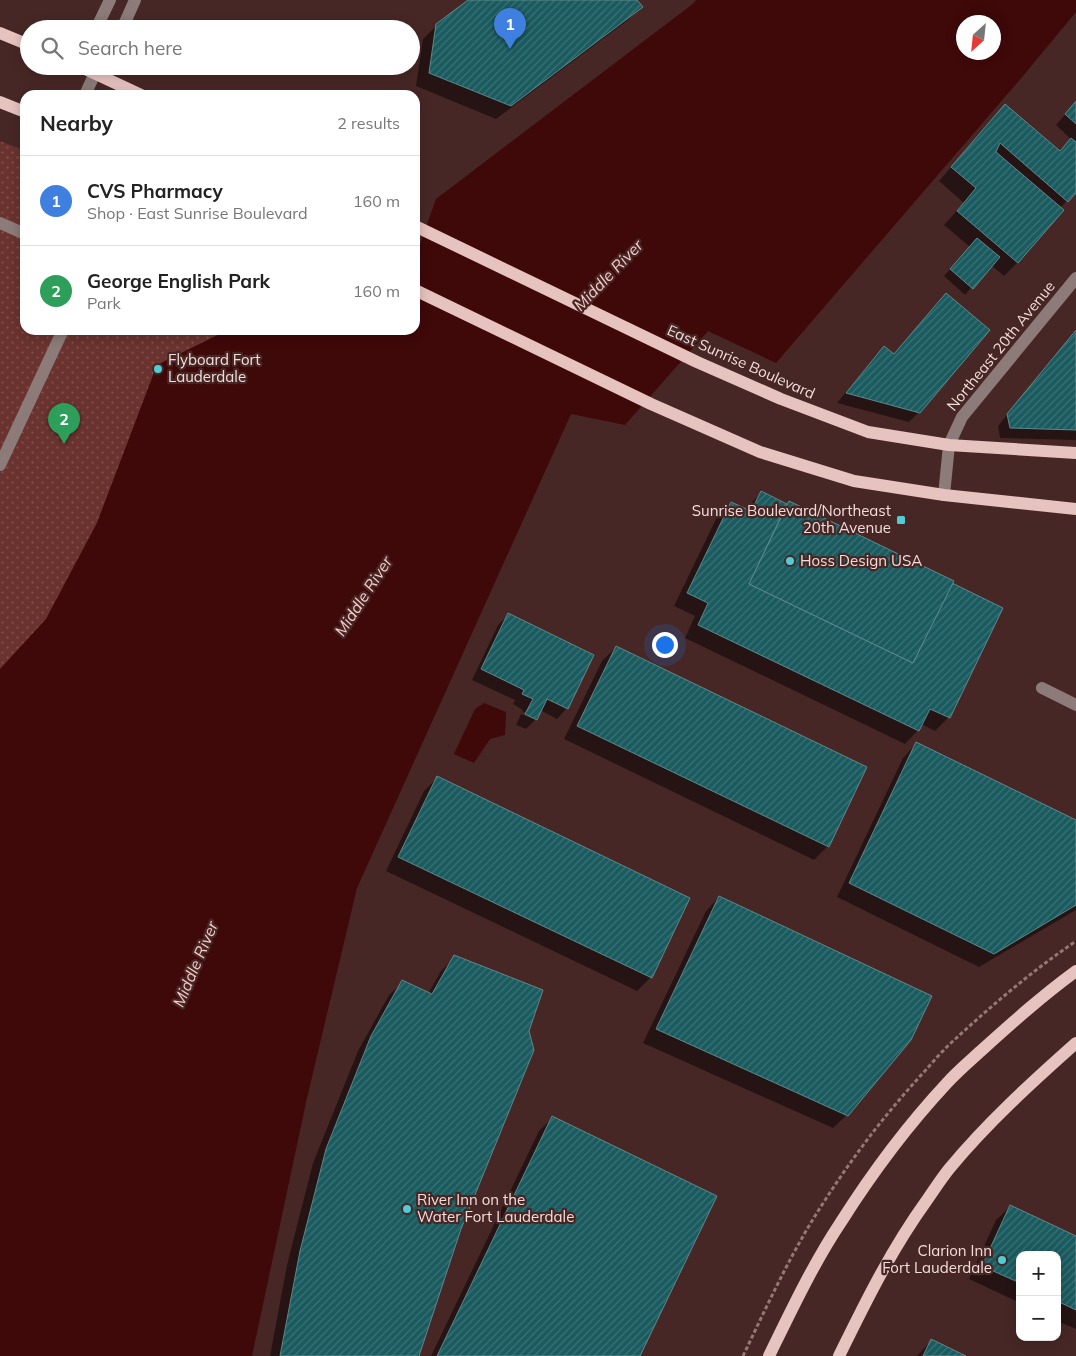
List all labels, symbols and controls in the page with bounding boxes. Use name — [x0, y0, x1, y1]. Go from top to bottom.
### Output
pin: 1 — [494, 8, 526, 49]
north arrow — [956, 15, 1001, 60]
search box — [20, 20, 420, 75]
icon: search — [38, 34, 66, 62]
text: Search here — [78, 36, 182, 60]
text: Nearby — [40, 110, 113, 136]
text: 2 results — [337, 113, 400, 133]
text: CVS Pharmacy — [87, 179, 223, 203]
text: 1 — [51, 191, 61, 211]
text: 160 m — [353, 191, 400, 211]
text: Shop · East Sunrise Boulevard — [87, 203, 308, 223]
water label: Middle River — [569, 234, 648, 315]
text: George English Park — [87, 269, 270, 293]
street label: Northeast 20th Avenue — [942, 277, 1059, 414]
text: 2 — [51, 281, 61, 301]
text: 160 m — [353, 281, 400, 301]
text: Park — [87, 293, 121, 313]
street label: East Sunrise Boulevard — [664, 320, 818, 403]
place label: Flyboard Fort Lauderdale — [168, 350, 261, 386]
marker: Flyboard Fort Lauderdale — [152, 363, 164, 375]
pin: 2 — [48, 403, 80, 444]
place label: Sunrise Boulevard/Northeast 20th Avenue — [692, 501, 891, 537]
marker: Sunrise Boulevard/Northeast 20th Avenue — [895, 514, 907, 526]
water label: Middle River — [330, 551, 397, 640]
place label: Hoss Design USA — [800, 551, 922, 570]
marker: Hoss Design USA — [784, 555, 796, 567]
your location — [652, 632, 678, 658]
water label: Middle River — [168, 917, 222, 1010]
place label: River Inn on the Water Fort Lauderdale — [417, 1190, 574, 1226]
marker: River Inn on the Water Fort Lauderdale — [401, 1203, 413, 1215]
place label: Clarion Inn Fort Lauderdale — [882, 1241, 992, 1277]
map controls — [1016, 1251, 1061, 1341]
button: + — [1016, 1251, 1061, 1296]
marker: Clarion Inn Fort Lauderdale — [996, 1254, 1008, 1266]
button: − — [1016, 1296, 1061, 1341]

